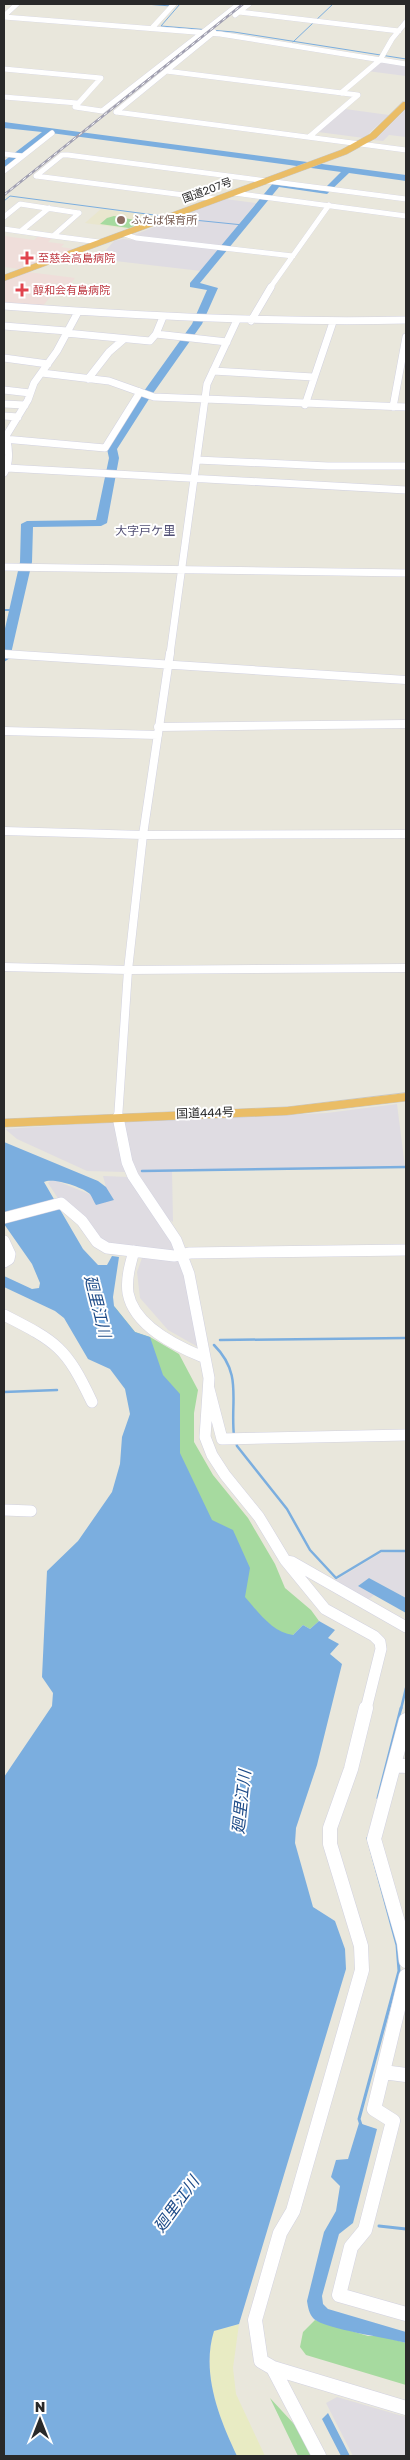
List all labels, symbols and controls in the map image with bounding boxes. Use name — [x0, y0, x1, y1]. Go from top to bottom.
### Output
street label: 国道207号 — [180, 175, 233, 205]
place label: ふたば保育所 — [131, 213, 198, 226]
marker: ふたば保育所 — [115, 214, 127, 226]
marker: 至慈会高島病院 — [20, 251, 34, 265]
place label: 至慈会高島病院 — [38, 251, 115, 264]
marker: 醇和会有島病院 — [15, 283, 29, 297]
place label: 醇和会有島病院 — [33, 283, 110, 296]
district label: 大字戸ケ里 — [115, 523, 175, 538]
street label: 国道444号 — [176, 1104, 234, 1121]
water label: 廻里江川 — [81, 1273, 116, 1341]
water label: 廻里江川 — [228, 1767, 254, 1835]
water label: 廻里江川 — [149, 2171, 204, 2236]
north arrow — [15, 2395, 65, 2445]
text: N — [35, 2398, 45, 2415]

